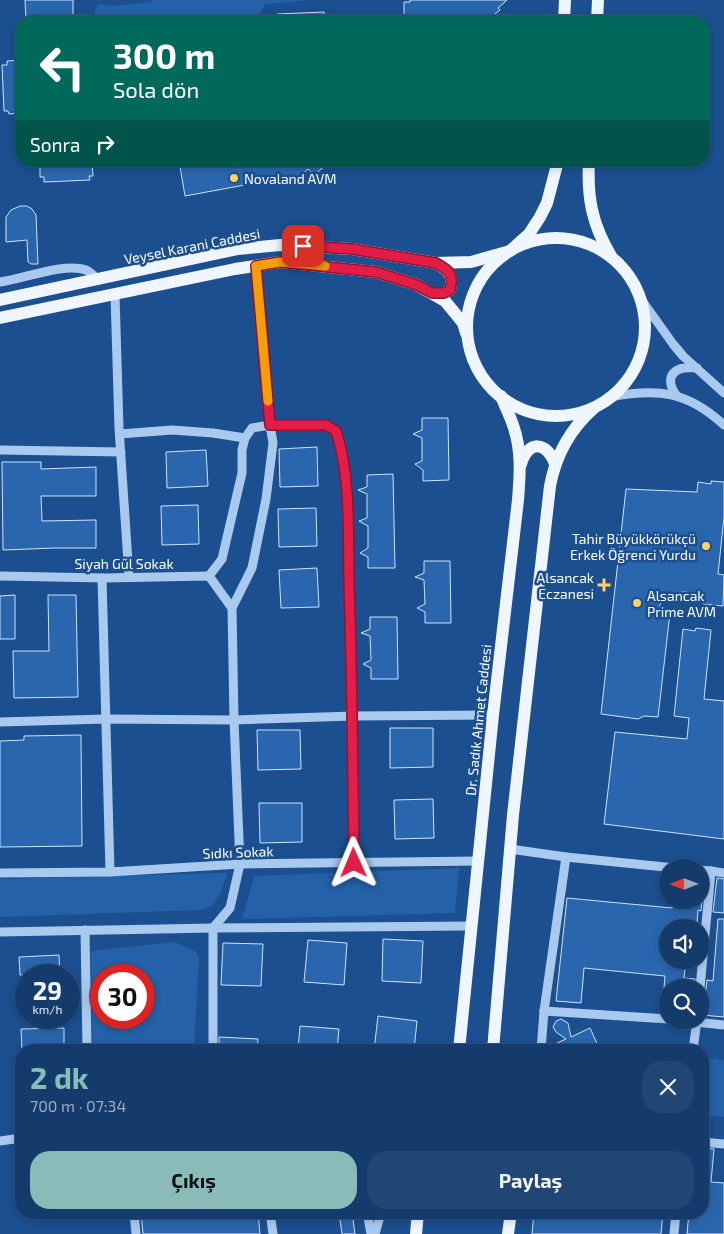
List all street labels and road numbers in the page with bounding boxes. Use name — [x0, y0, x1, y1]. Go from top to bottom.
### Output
street label: Veysel Karani Caddesi — [123, 224, 261, 268]
street label: Siyah Gül Sokak — [74, 555, 174, 572]
street label: Dr. Sadık Ahmet Caddesi — [462, 643, 494, 797]
street label: Sıdkı Sokak — [202, 842, 274, 862]

